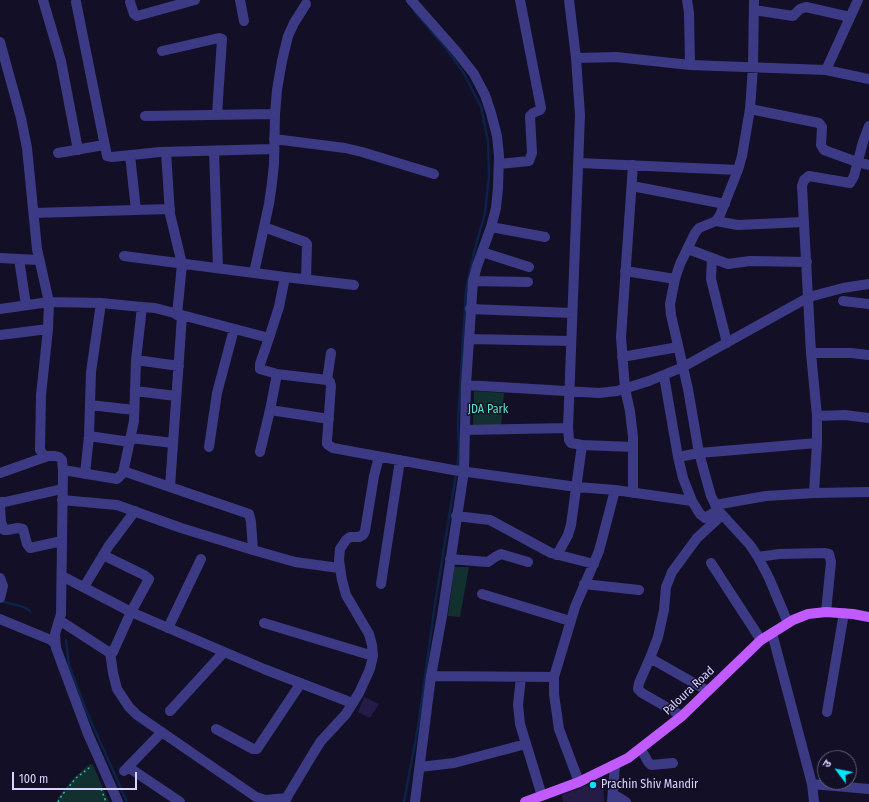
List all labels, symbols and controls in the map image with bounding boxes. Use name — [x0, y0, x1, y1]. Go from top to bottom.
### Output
park label: JDA Park — [468, 403, 508, 417]
street label: Paloura Road — [661, 664, 717, 718]
north arrow — [817, 750, 857, 790]
text: उ — [820, 758, 834, 770]
scale bar — [14, 764, 139, 790]
text: 100 m — [19, 772, 48, 786]
place label: Prachin Shiv Mandir — [601, 778, 698, 792]
marker: Prachin Shiv Mandir — [588, 780, 598, 790]

